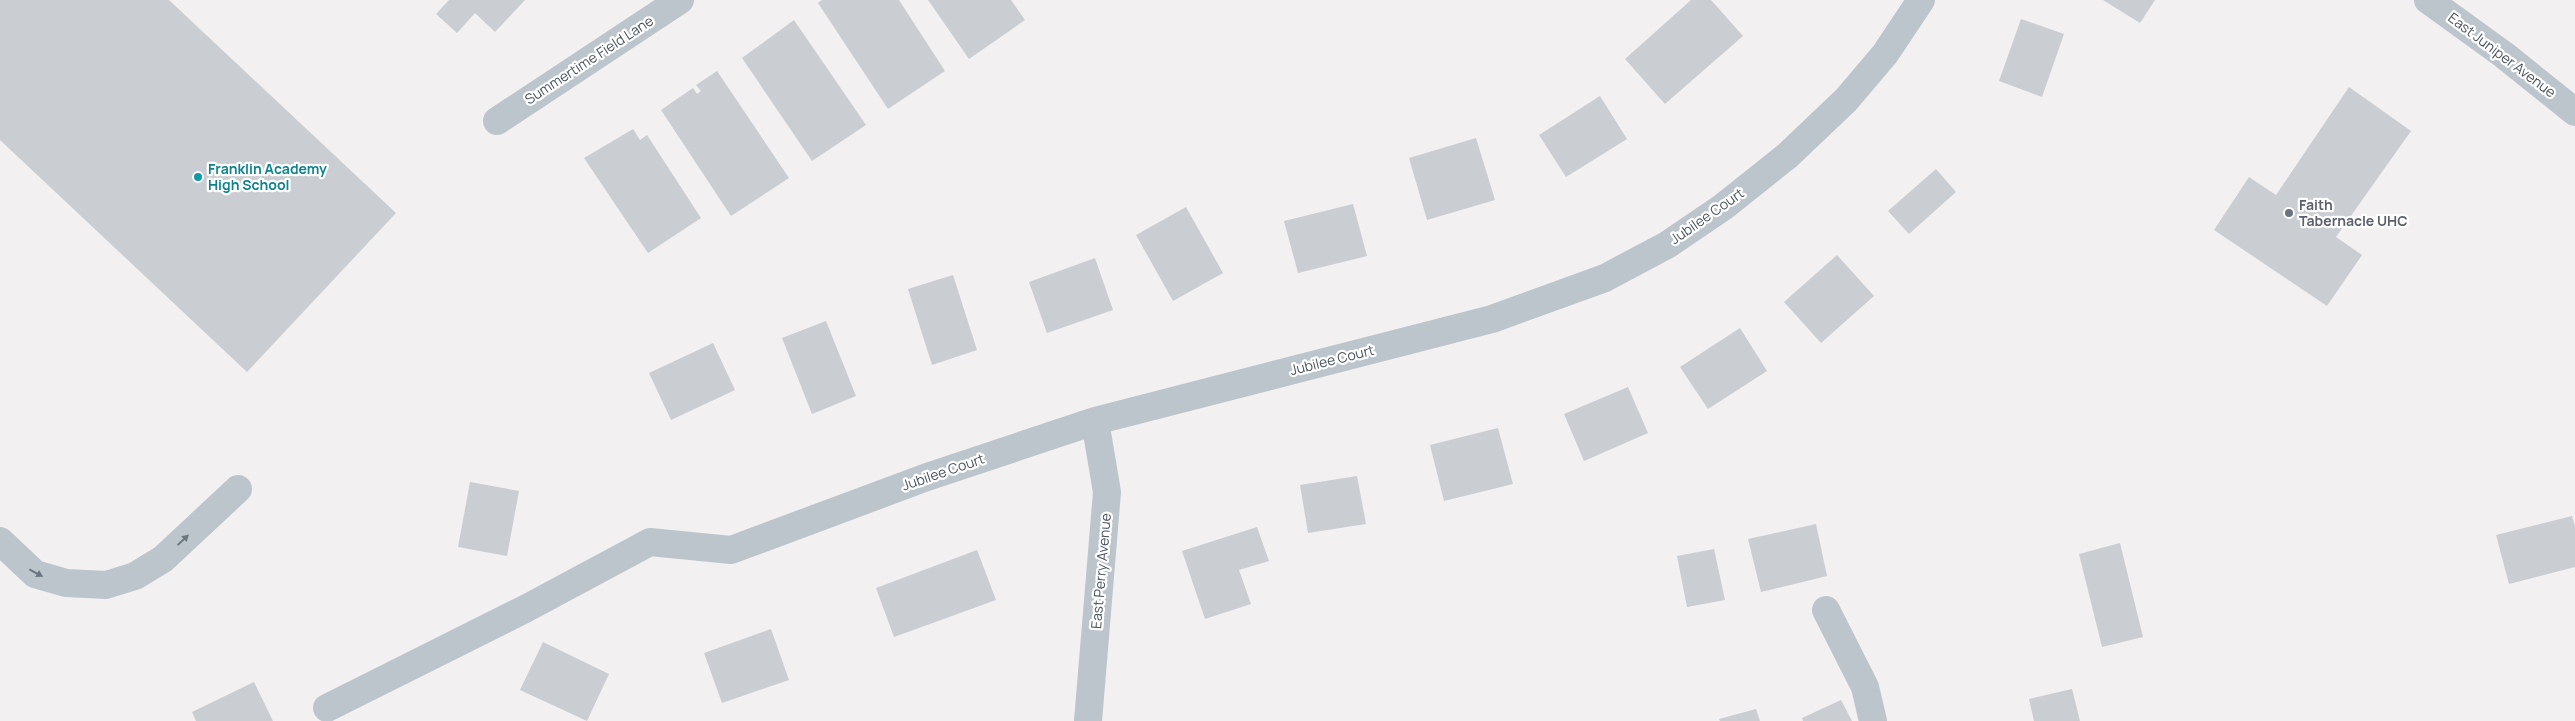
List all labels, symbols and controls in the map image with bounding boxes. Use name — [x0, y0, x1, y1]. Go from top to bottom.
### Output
street label: East Juniper Avenue — [2445, 8, 2560, 101]
street label: Summertime Field Lane — [521, 11, 657, 108]
place label: Franklin Academy High School — [208, 159, 327, 194]
marker: Franklin Academy High School — [192, 171, 204, 183]
street label: Jubilee Court — [1666, 183, 1748, 248]
place label: Faith Tabernacle UHC — [2299, 195, 2408, 230]
marker: Faith Tabernacle UHC — [2283, 207, 2295, 219]
street label: Jubilee Court — [1288, 340, 1376, 379]
street label: Jubilee Court — [899, 448, 987, 495]
street label: East Perry Avenue — [1086, 512, 1115, 630]
one-way arrow — [177, 534, 189, 546]
one-way arrow — [29, 569, 44, 577]

